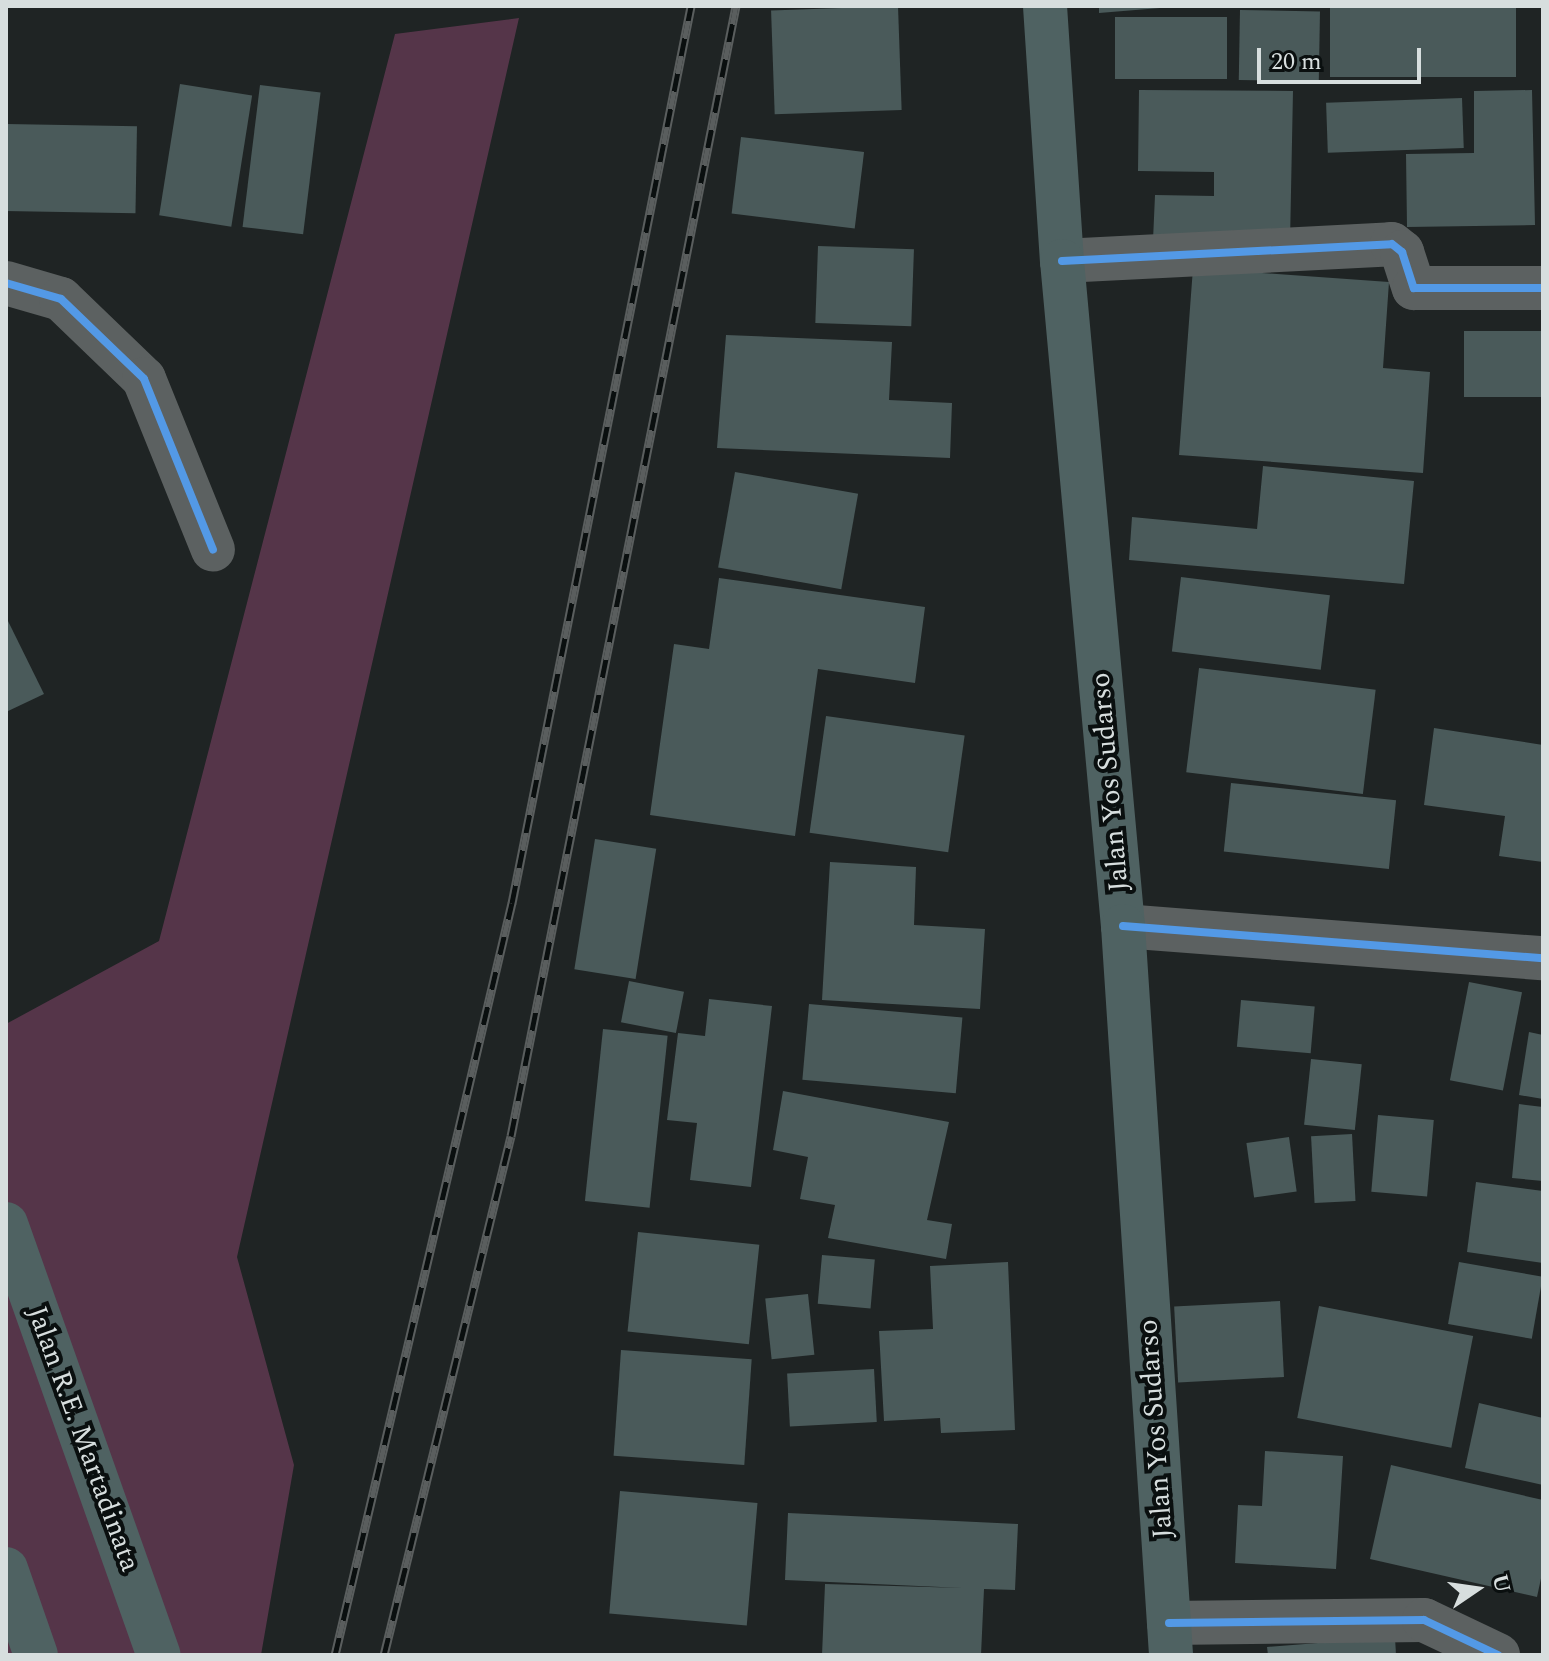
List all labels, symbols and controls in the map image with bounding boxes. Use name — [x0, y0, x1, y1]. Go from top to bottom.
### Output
scale bar — [1261, 32, 1425, 82]
text: 20 m — [1271, 44, 1322, 80]
street label: Jalan Yos Sudarso — [1084, 671, 1136, 893]
street label: Jalan R.E. Martadinata — [19, 1302, 147, 1576]
street label: Jalan Yos Sudarso — [1132, 1318, 1180, 1540]
north arrow — [1437, 1549, 1517, 1629]
text: U — [1483, 1571, 1519, 1596]

